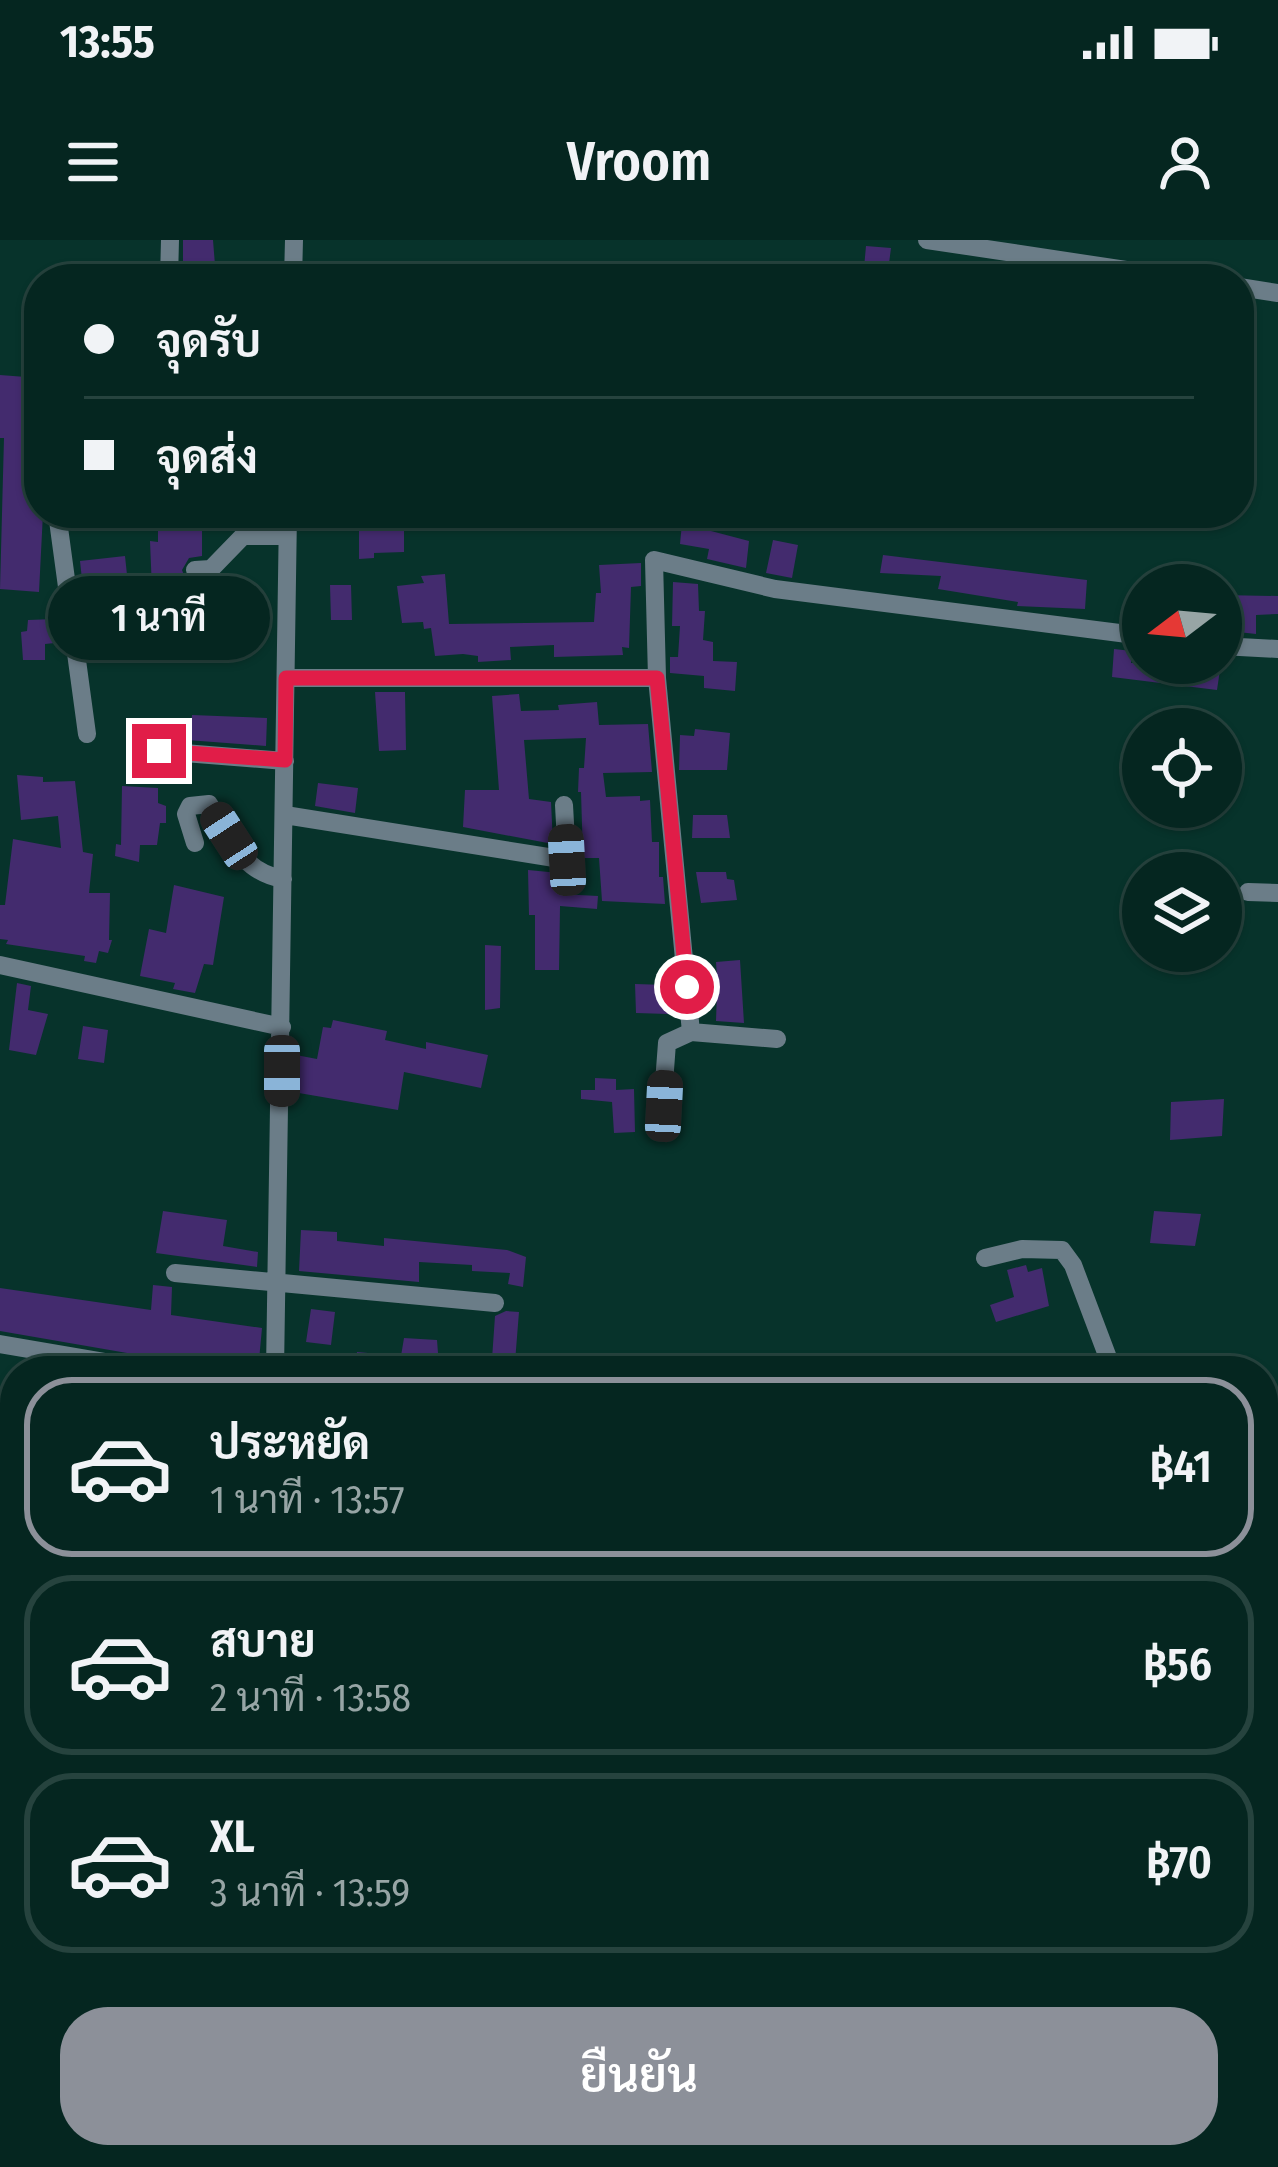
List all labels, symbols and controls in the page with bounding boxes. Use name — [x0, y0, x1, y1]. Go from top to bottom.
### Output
text: 13:55 — [60, 15, 155, 69]
icon: menu — [60, 129, 126, 195]
icon: person — [1152, 129, 1218, 195]
text: Vroom — [567, 130, 711, 194]
text: จุดรับ — [156, 315, 261, 369]
text: จุดส่ง — [156, 431, 258, 485]
north arrow — [1122, 564, 1242, 684]
map controls — [1122, 564, 1242, 972]
callout: 1 นาที — [48, 577, 270, 661]
text: 1 นาที — [111, 595, 207, 641]
button: locate — [1122, 708, 1242, 828]
route end — [132, 724, 186, 778]
car — [194, 796, 264, 876]
car — [547, 823, 587, 897]
button: layers — [1122, 852, 1242, 972]
route start — [660, 960, 714, 1014]
car — [264, 1035, 300, 1107]
car — [644, 1069, 684, 1143]
icon: car — [66, 1413, 174, 1521]
text: ประหยัด — [210, 1417, 370, 1471]
text: ฿41 — [1149, 1440, 1212, 1494]
text: 1 นาที · 13:57 — [210, 1477, 404, 1523]
icon: car — [66, 1611, 174, 1719]
text: สบาย — [210, 1615, 316, 1669]
text: ฿56 — [1143, 1638, 1212, 1692]
text: 2 นาที · 13:58 — [210, 1675, 411, 1721]
icon: car — [66, 1809, 174, 1917]
text: XL — [210, 1810, 255, 1864]
text: ฿70 — [1146, 1836, 1212, 1890]
text: 3 นาที · 13:59 — [210, 1870, 410, 1916]
button: ยืนยัน — [60, 2007, 1218, 2145]

